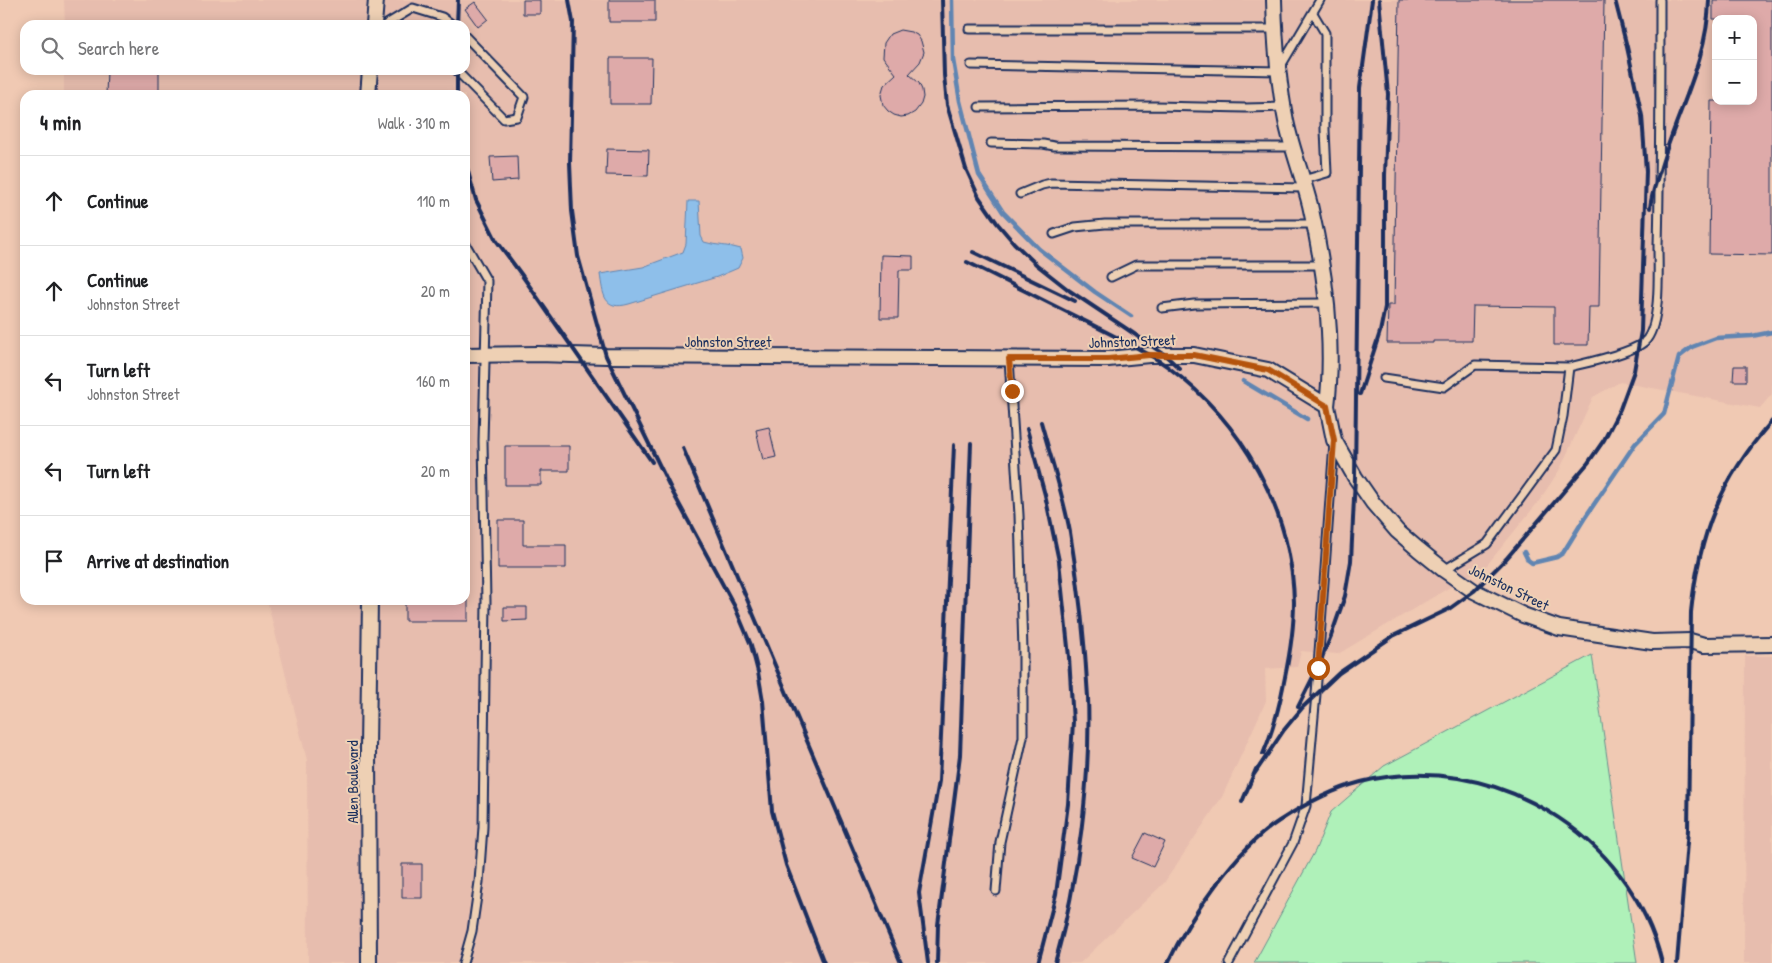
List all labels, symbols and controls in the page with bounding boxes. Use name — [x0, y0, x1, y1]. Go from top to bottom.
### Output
map controls — [1712, 15, 1757, 105]
button: + — [1712, 15, 1757, 60]
search box — [20, 20, 470, 75]
icon: search — [38, 34, 66, 62]
text: Search here — [78, 35, 159, 61]
button: − — [1712, 60, 1757, 105]
text: 4 min — [40, 108, 81, 137]
text: Walk · 310 m — [378, 112, 450, 134]
icon: ahead — [40, 187, 68, 215]
text: Continue — [87, 188, 148, 214]
text: 110 m — [417, 190, 450, 212]
text: Continue — [87, 267, 148, 293]
icon: ahead — [40, 277, 68, 305]
text: 20 m — [421, 280, 450, 302]
text: Johnston Street — [87, 293, 180, 315]
street label: Johnston Street — [1088, 329, 1177, 353]
street label: Johnston Street — [685, 331, 772, 352]
text: Turn left — [87, 357, 150, 383]
icon: left — [40, 367, 68, 395]
text: 160 m — [416, 370, 450, 392]
route end — [1001, 380, 1024, 403]
text: Johnston Street — [87, 383, 180, 405]
icon: left — [40, 457, 68, 485]
text: Turn left — [87, 458, 150, 484]
text: 20 m — [421, 460, 450, 482]
icon: arrive — [40, 547, 68, 575]
text: Arrive at destination — [87, 548, 229, 574]
street label: Johnston Street — [1465, 559, 1553, 616]
route start — [1307, 657, 1330, 680]
street label: Allen Boulevard — [342, 740, 363, 824]

